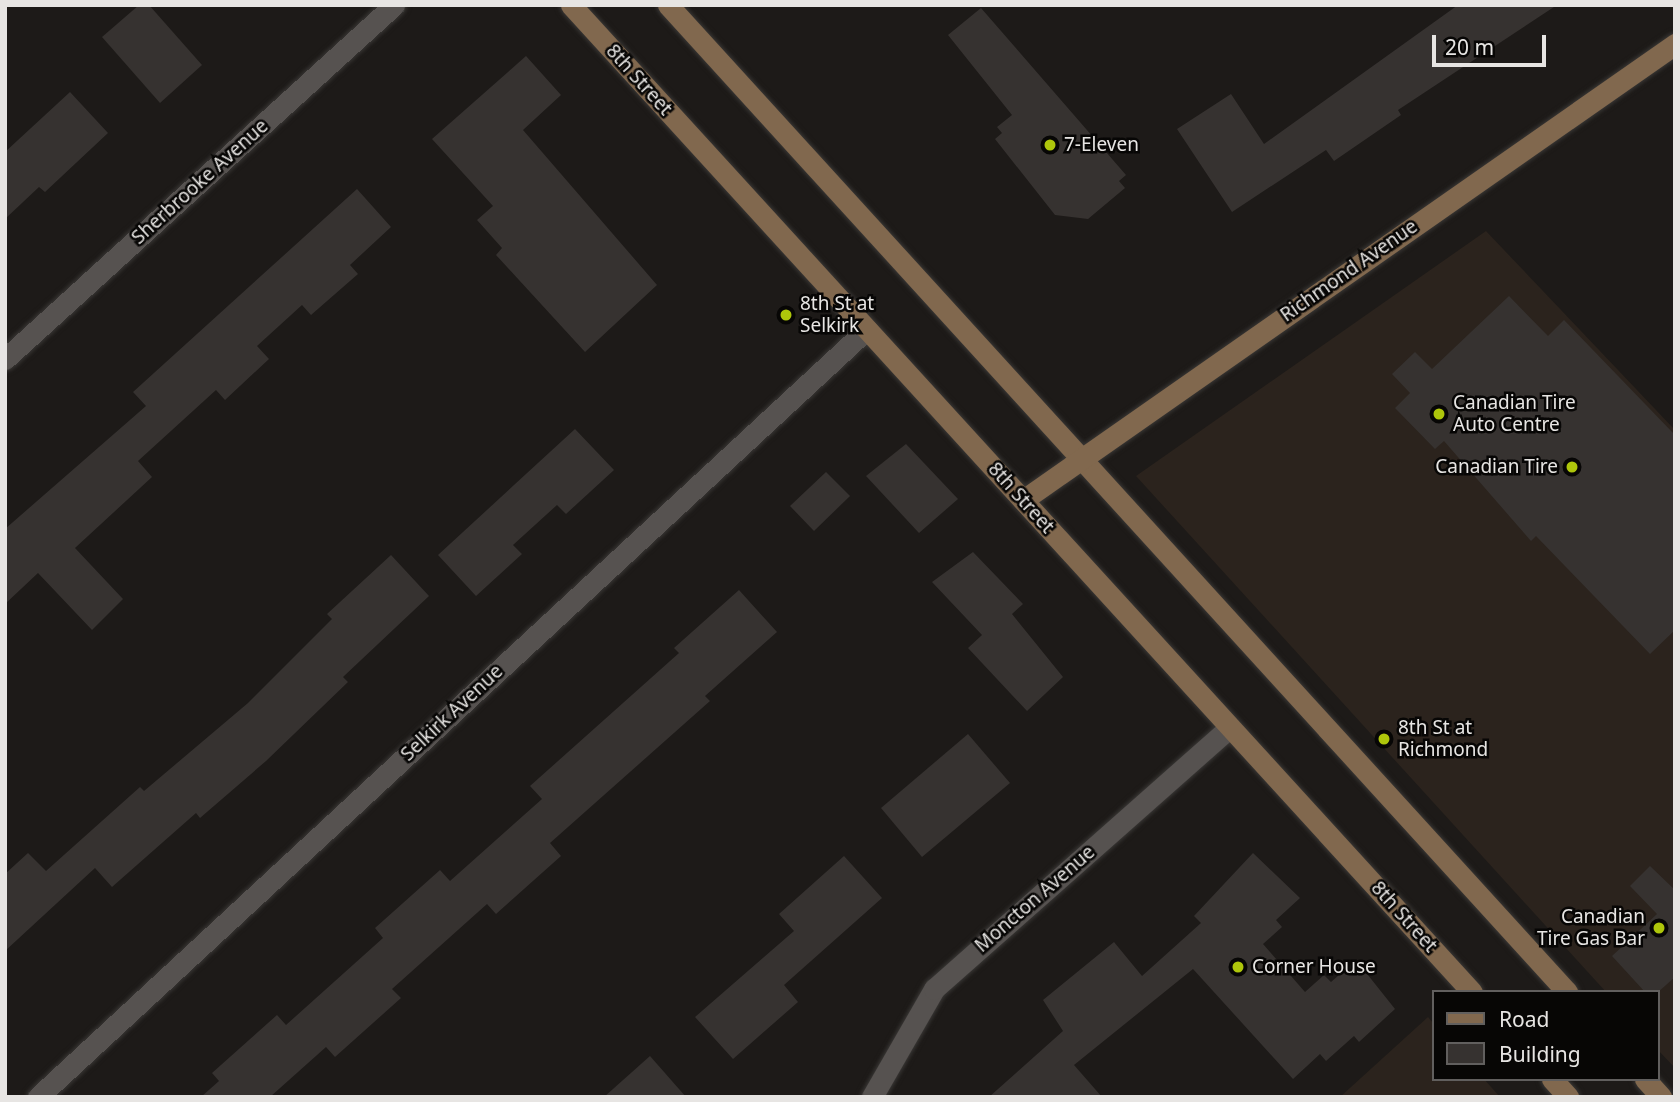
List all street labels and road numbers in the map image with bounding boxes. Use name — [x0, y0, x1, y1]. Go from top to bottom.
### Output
street label: 8th Street — [601, 40, 677, 120]
street label: Sherbrooke Avenue — [127, 115, 273, 249]
street label: Richmond Avenue — [1276, 215, 1422, 327]
street label: 8th Street — [983, 458, 1059, 538]
street label: Selkirk Avenue — [396, 660, 508, 766]
street label: Moncton Avenue — [970, 841, 1100, 957]
street label: 8th Street — [1366, 877, 1442, 957]

